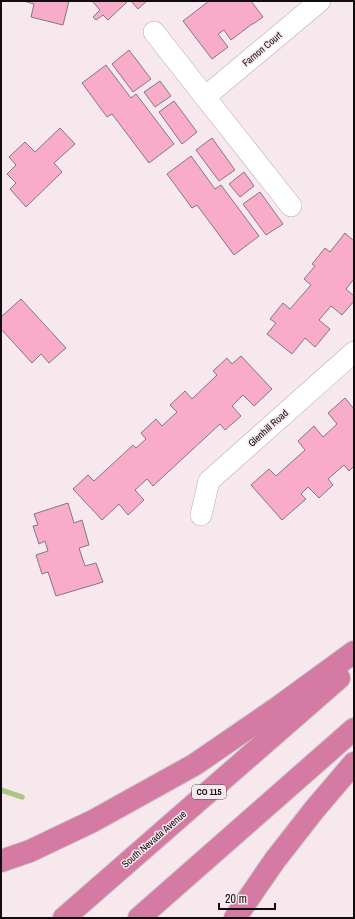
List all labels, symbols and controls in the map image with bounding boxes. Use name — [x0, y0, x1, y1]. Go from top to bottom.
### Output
street label: Farnon Court — [239, 28, 285, 69]
street label: Glenhill Road — [245, 407, 291, 449]
road number: CO 115 — [192, 785, 226, 799]
street label: South Nevada Avenue — [119, 807, 189, 871]
scale bar — [219, 885, 275, 911]
text: 20 m — [225, 891, 247, 907]

